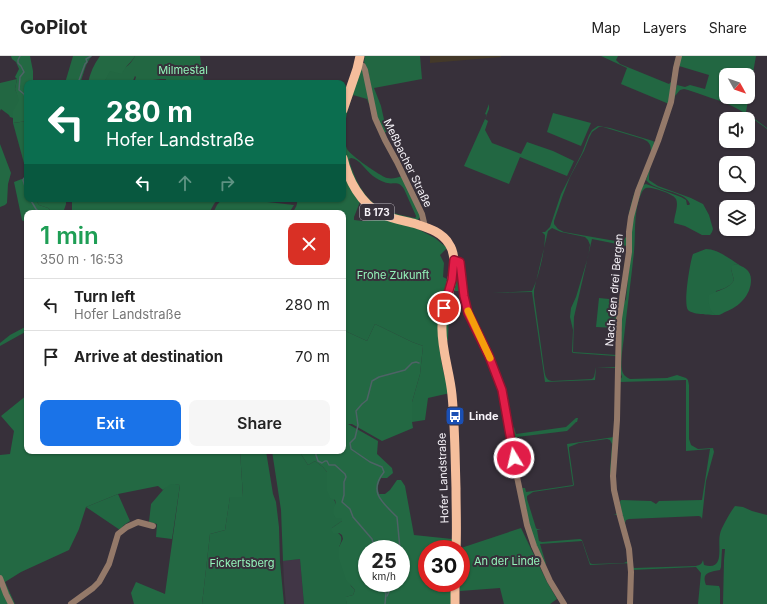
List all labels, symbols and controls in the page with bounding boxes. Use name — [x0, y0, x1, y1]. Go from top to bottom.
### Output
text: GoPilot — [20, 16, 87, 39]
text: Map — [592, 19, 621, 36]
text: Layers — [643, 19, 687, 36]
text: Share — [709, 19, 747, 36]
park label: Milmestal — [158, 63, 208, 77]
north arrow — [719, 68, 755, 104]
map controls — [719, 68, 755, 236]
text: 280 m — [106, 95, 193, 129]
icon: left — [40, 96, 92, 148]
button: sound — [719, 112, 755, 148]
street label: Meßbacher Straße — [381, 116, 435, 210]
text: Hofer Landstraße — [106, 129, 254, 150]
button: search — [719, 156, 755, 192]
icon: left — [132, 172, 154, 194]
icon: ahead — [174, 172, 196, 194]
icon: right — [216, 172, 238, 194]
button: layers — [719, 200, 755, 236]
road number: B 173 — [360, 204, 394, 220]
text: 1 min — [40, 221, 99, 250]
button: close — [288, 223, 330, 265]
street label: Nach den drei Bergen — [602, 233, 626, 347]
text: 350 m · 16:53 — [40, 251, 123, 267]
park label: Frohe Zukunft — [357, 268, 430, 282]
text: Turn left — [74, 287, 135, 306]
pin — [427, 291, 461, 325]
icon: left — [40, 294, 62, 316]
text: 280 m — [285, 295, 330, 314]
icon: arrive — [433, 297, 455, 319]
text: Hofer Landstraße — [74, 306, 181, 322]
icon: arrive — [40, 346, 62, 368]
text: Arrive at destination — [74, 347, 223, 366]
text: 70 m — [295, 347, 330, 366]
button: Exit — [40, 400, 181, 446]
button: Share — [189, 400, 330, 446]
bus stop icon: Linde — [444, 405, 466, 427]
place label: Linde — [469, 409, 499, 423]
street label: Hofer Landstraße — [434, 432, 452, 524]
position arrow — [493, 437, 535, 479]
speed limit sign: 30 — [418, 540, 470, 592]
text: 25 — [371, 549, 397, 573]
park label: An der Linde — [474, 554, 540, 568]
park label: Fickertsberg — [209, 556, 275, 570]
text: km/h — [372, 570, 396, 582]

